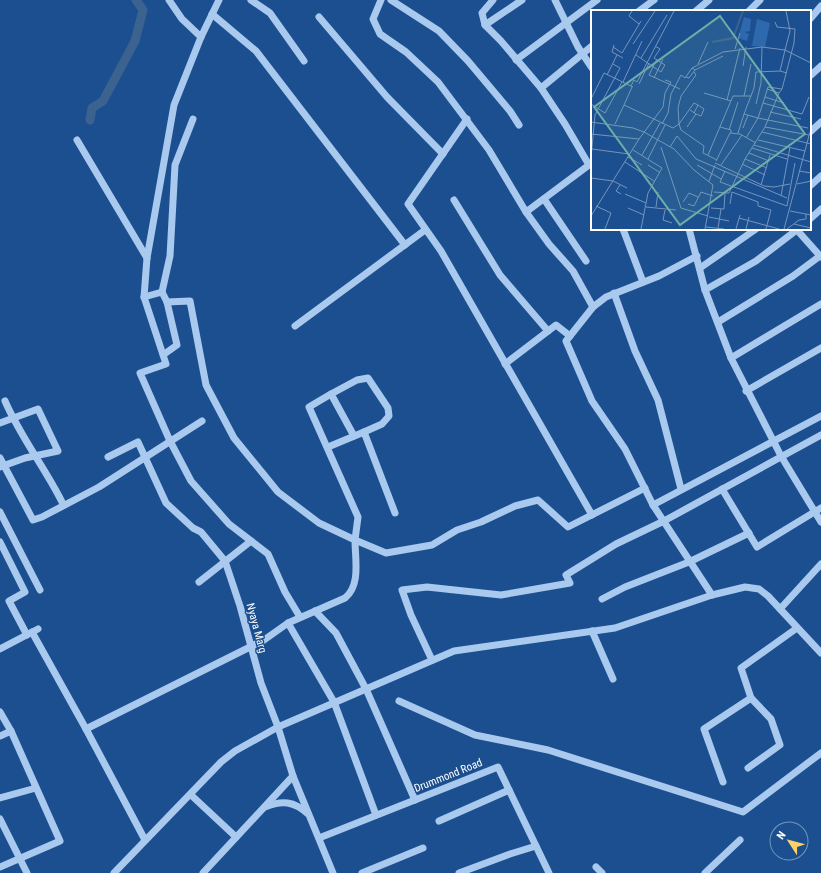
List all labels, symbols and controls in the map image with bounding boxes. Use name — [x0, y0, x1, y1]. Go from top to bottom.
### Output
inset map — [591, 10, 811, 230]
street label: Nyaya Marg — [244, 602, 269, 654]
street label: Drummond Road — [412, 756, 484, 795]
north arrow — [769, 821, 809, 861]
text: N — [774, 829, 789, 842]

